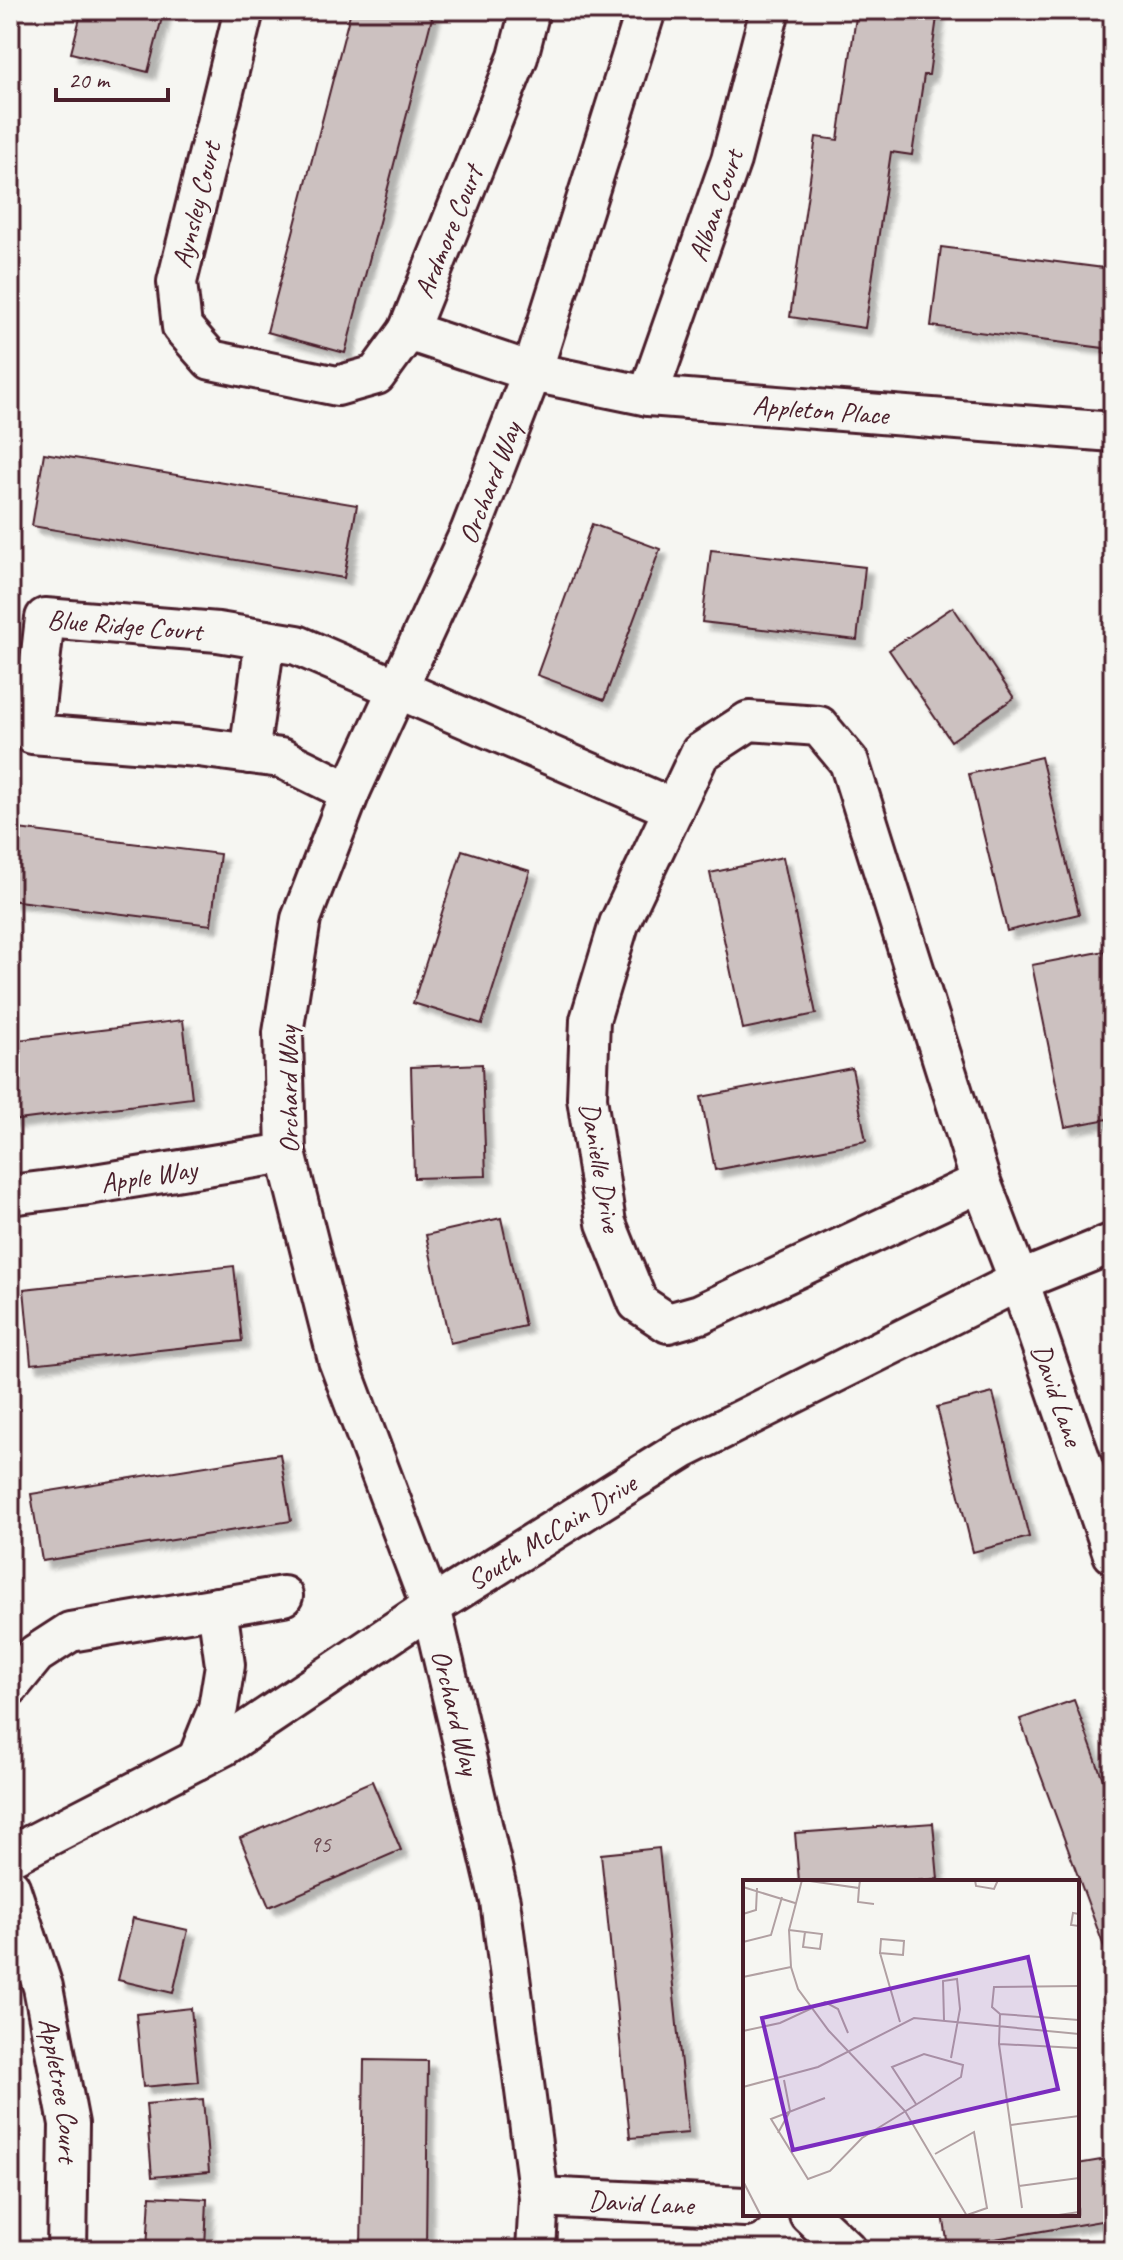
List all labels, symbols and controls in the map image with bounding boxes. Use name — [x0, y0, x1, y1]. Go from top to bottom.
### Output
scale bar — [56, 52, 168, 102]
text: 20 m — [68, 65, 111, 95]
street label: Aynsley Court — [163, 136, 229, 272]
street label: Alban Court — [679, 144, 751, 266]
street label: Ardmore Court — [406, 157, 492, 303]
street label: Appleton Place — [752, 387, 892, 432]
street label: Orchard Way — [450, 414, 529, 549]
street label: Blue Ridge Court — [46, 601, 206, 648]
street label: Orchard Way — [269, 1023, 307, 1154]
street label: Danielle Drive — [572, 1100, 630, 1236]
street label: Apple Way — [98, 1150, 202, 1200]
street label: David Lane — [1024, 1339, 1092, 1452]
street label: South McCain Drive — [460, 1464, 644, 1598]
street label: Orchard Way — [424, 1646, 489, 1780]
house number: 95 — [309, 1829, 332, 1859]
inset map — [743, 1880, 1079, 2216]
street label: Appletree Court — [32, 2015, 87, 2165]
street label: David Lane — [587, 2182, 696, 2222]

